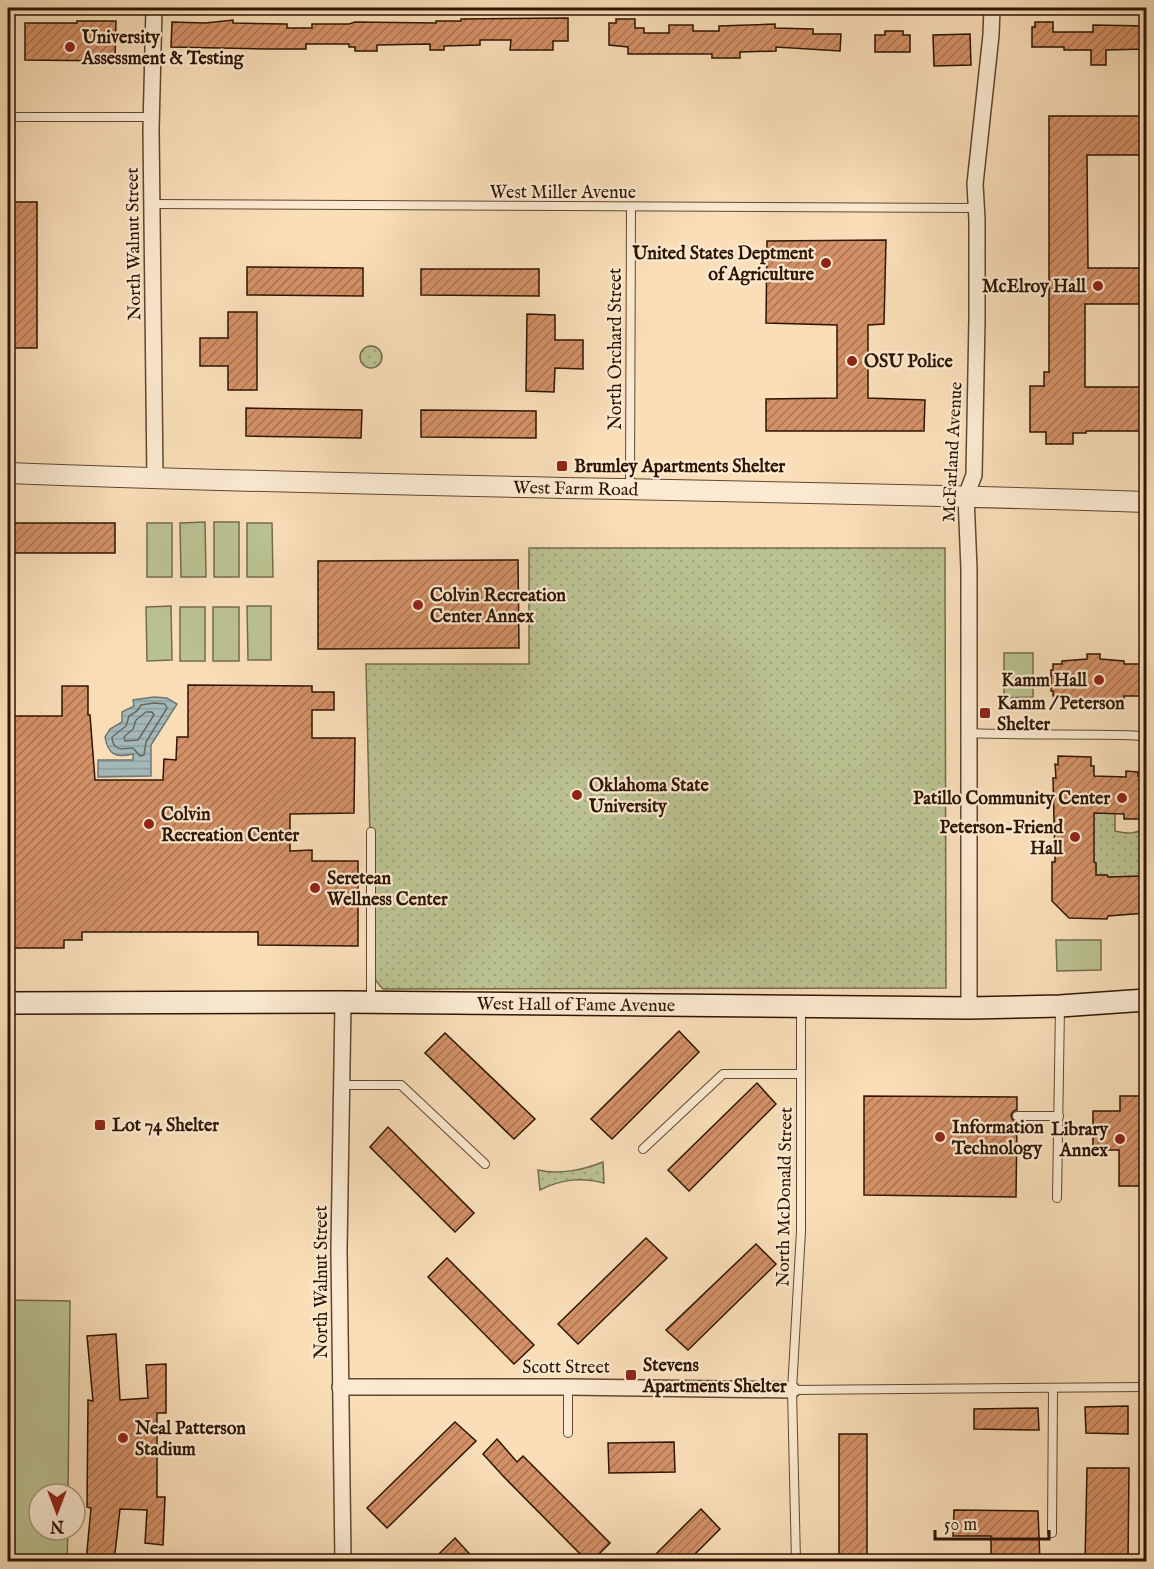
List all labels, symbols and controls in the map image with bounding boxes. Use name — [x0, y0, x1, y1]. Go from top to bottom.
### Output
place label: University Assessment & Testing — [81, 27, 245, 71]
marker: University Assessment & Testing — [63, 40, 77, 54]
street label: North Walnut Street — [122, 167, 147, 321]
street label: West Miller Avenue — [490, 182, 636, 205]
place label: United States Deptment of Agriculture — [632, 243, 815, 287]
marker: United States Deptment of Agriculture — [819, 256, 833, 270]
street label: North Orchard Street — [605, 268, 628, 430]
place label: McElroy Hall — [982, 276, 1087, 299]
marker: McElroy Hall — [1091, 279, 1105, 293]
place label: OSU Police — [864, 351, 953, 374]
marker: OSU Police — [845, 354, 859, 368]
street label: McFarland Avenue — [938, 381, 969, 523]
place label: Brumley Apartments Shelter — [574, 456, 786, 479]
marker: Brumley Apartments Shelter — [555, 459, 569, 473]
street label: West Farm Road — [513, 477, 639, 502]
place label: Colvin Recreation Center Annex — [430, 585, 566, 629]
marker: Colvin Recreation Center Annex — [411, 598, 425, 612]
place label: Kamm Hall — [1001, 670, 1088, 693]
marker: Kamm Hall — [1092, 673, 1106, 687]
place label: Kamm / Peterson Shelter — [997, 693, 1125, 737]
marker: Kamm / Peterson Shelter — [978, 706, 992, 720]
place label: Oklahoma State University — [588, 775, 709, 819]
marker: Oklahoma State University — [570, 788, 584, 802]
place label: Patillo Community Center — [913, 788, 1110, 811]
marker: Patillo Community Center — [1115, 791, 1129, 805]
place label: Colvin Recreation Center — [161, 804, 299, 848]
marker: Colvin Recreation Center — [142, 817, 156, 831]
place label: Peterson-Friend Hall — [940, 817, 1064, 861]
marker: Peterson-Friend Hall — [1068, 830, 1082, 844]
place label: Seretean Wellness Center — [326, 868, 448, 912]
marker: Seretean Wellness Center — [308, 881, 322, 895]
street label: West Hall of Fame Avenue — [477, 993, 675, 1018]
street label: North McDonald Street — [772, 1107, 799, 1287]
place label: Lot 74 Shelter — [112, 1115, 219, 1138]
place label: Information Technology — [951, 1117, 1044, 1161]
marker: Lot 74 Shelter — [93, 1118, 107, 1132]
place label: Library Annex — [1051, 1119, 1109, 1163]
marker: Information Technology — [933, 1130, 947, 1144]
marker: Library Annex — [1113, 1132, 1127, 1146]
street label: North Walnut Street — [311, 1205, 334, 1359]
place label: Stevens Apartments Shelter — [642, 1355, 787, 1399]
street label: Scott Street — [522, 1357, 610, 1380]
marker: Stevens Apartments Shelter — [624, 1368, 638, 1382]
place label: Neal Patterson Stadium — [134, 1418, 246, 1462]
marker: Neal Patterson Stadium — [116, 1431, 130, 1445]
north arrow — [27, 1482, 87, 1542]
scale bar — [935, 1503, 1049, 1541]
text: 50 m — [944, 1514, 977, 1537]
text: N — [50, 1515, 65, 1535]

